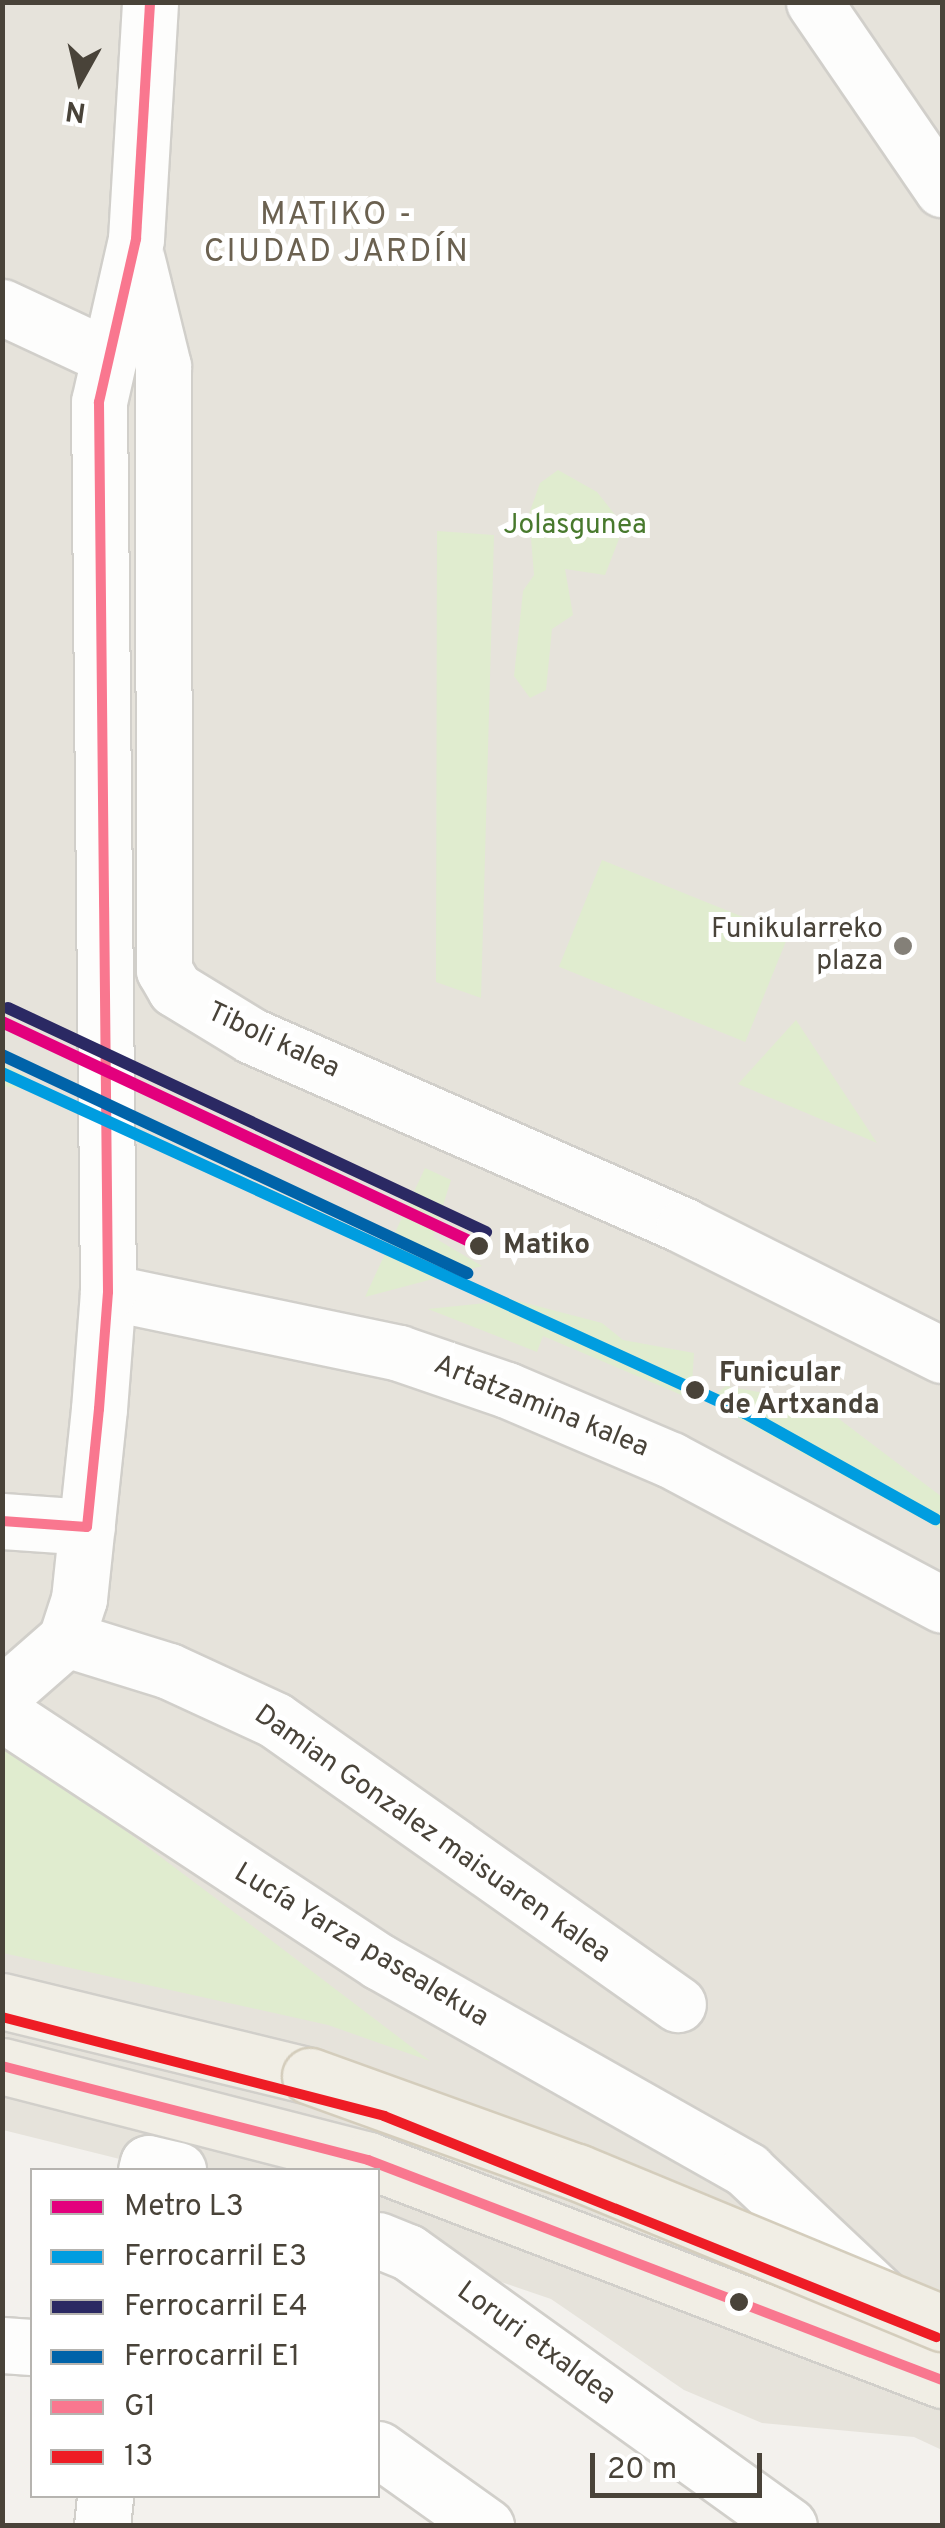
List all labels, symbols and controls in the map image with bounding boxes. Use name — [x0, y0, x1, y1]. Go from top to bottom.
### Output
north arrow — [30, 30, 130, 130]
text: N — [63, 90, 88, 129]
district label: MATIKO - CIUDAD JARDÍN — [204, 198, 470, 273]
park label: Jolasgunea — [503, 509, 647, 543]
place label: Funikularreko plaza — [711, 913, 883, 979]
marker: Funikularreko plaza — [892, 935, 914, 957]
street label: Tiboli kalea — [201, 996, 345, 1086]
place label: Matiko — [503, 1229, 590, 1263]
marker: Matiko — [464, 1231, 494, 1261]
street label: Artatzamina kalea — [429, 1349, 653, 1465]
place label: Funicular de Artxanda — [719, 1357, 881, 1423]
marker: Funicular de Artxanda — [680, 1375, 710, 1405]
street label: Damian Gonzalez maisuaren kalea — [247, 1699, 617, 1971]
street label: Lucía Yarza pasealekua — [227, 1856, 495, 2036]
legend — [30, 2168, 380, 2498]
text: Metro L3 — [124, 2189, 244, 2226]
text: Ferrocarril E3 — [124, 2239, 307, 2276]
street label: Loruri etxaldea — [450, 2275, 622, 2413]
text: Ferrocarril E4 — [124, 2289, 308, 2326]
unlabelled marker — [729, 2292, 749, 2312]
text: Ferrocarril E1 — [124, 2339, 300, 2376]
text: G1 — [124, 2389, 156, 2426]
scale bar — [595, 2433, 768, 2495]
text: 13 — [124, 2439, 153, 2476]
text: 20 m — [607, 2452, 677, 2489]

